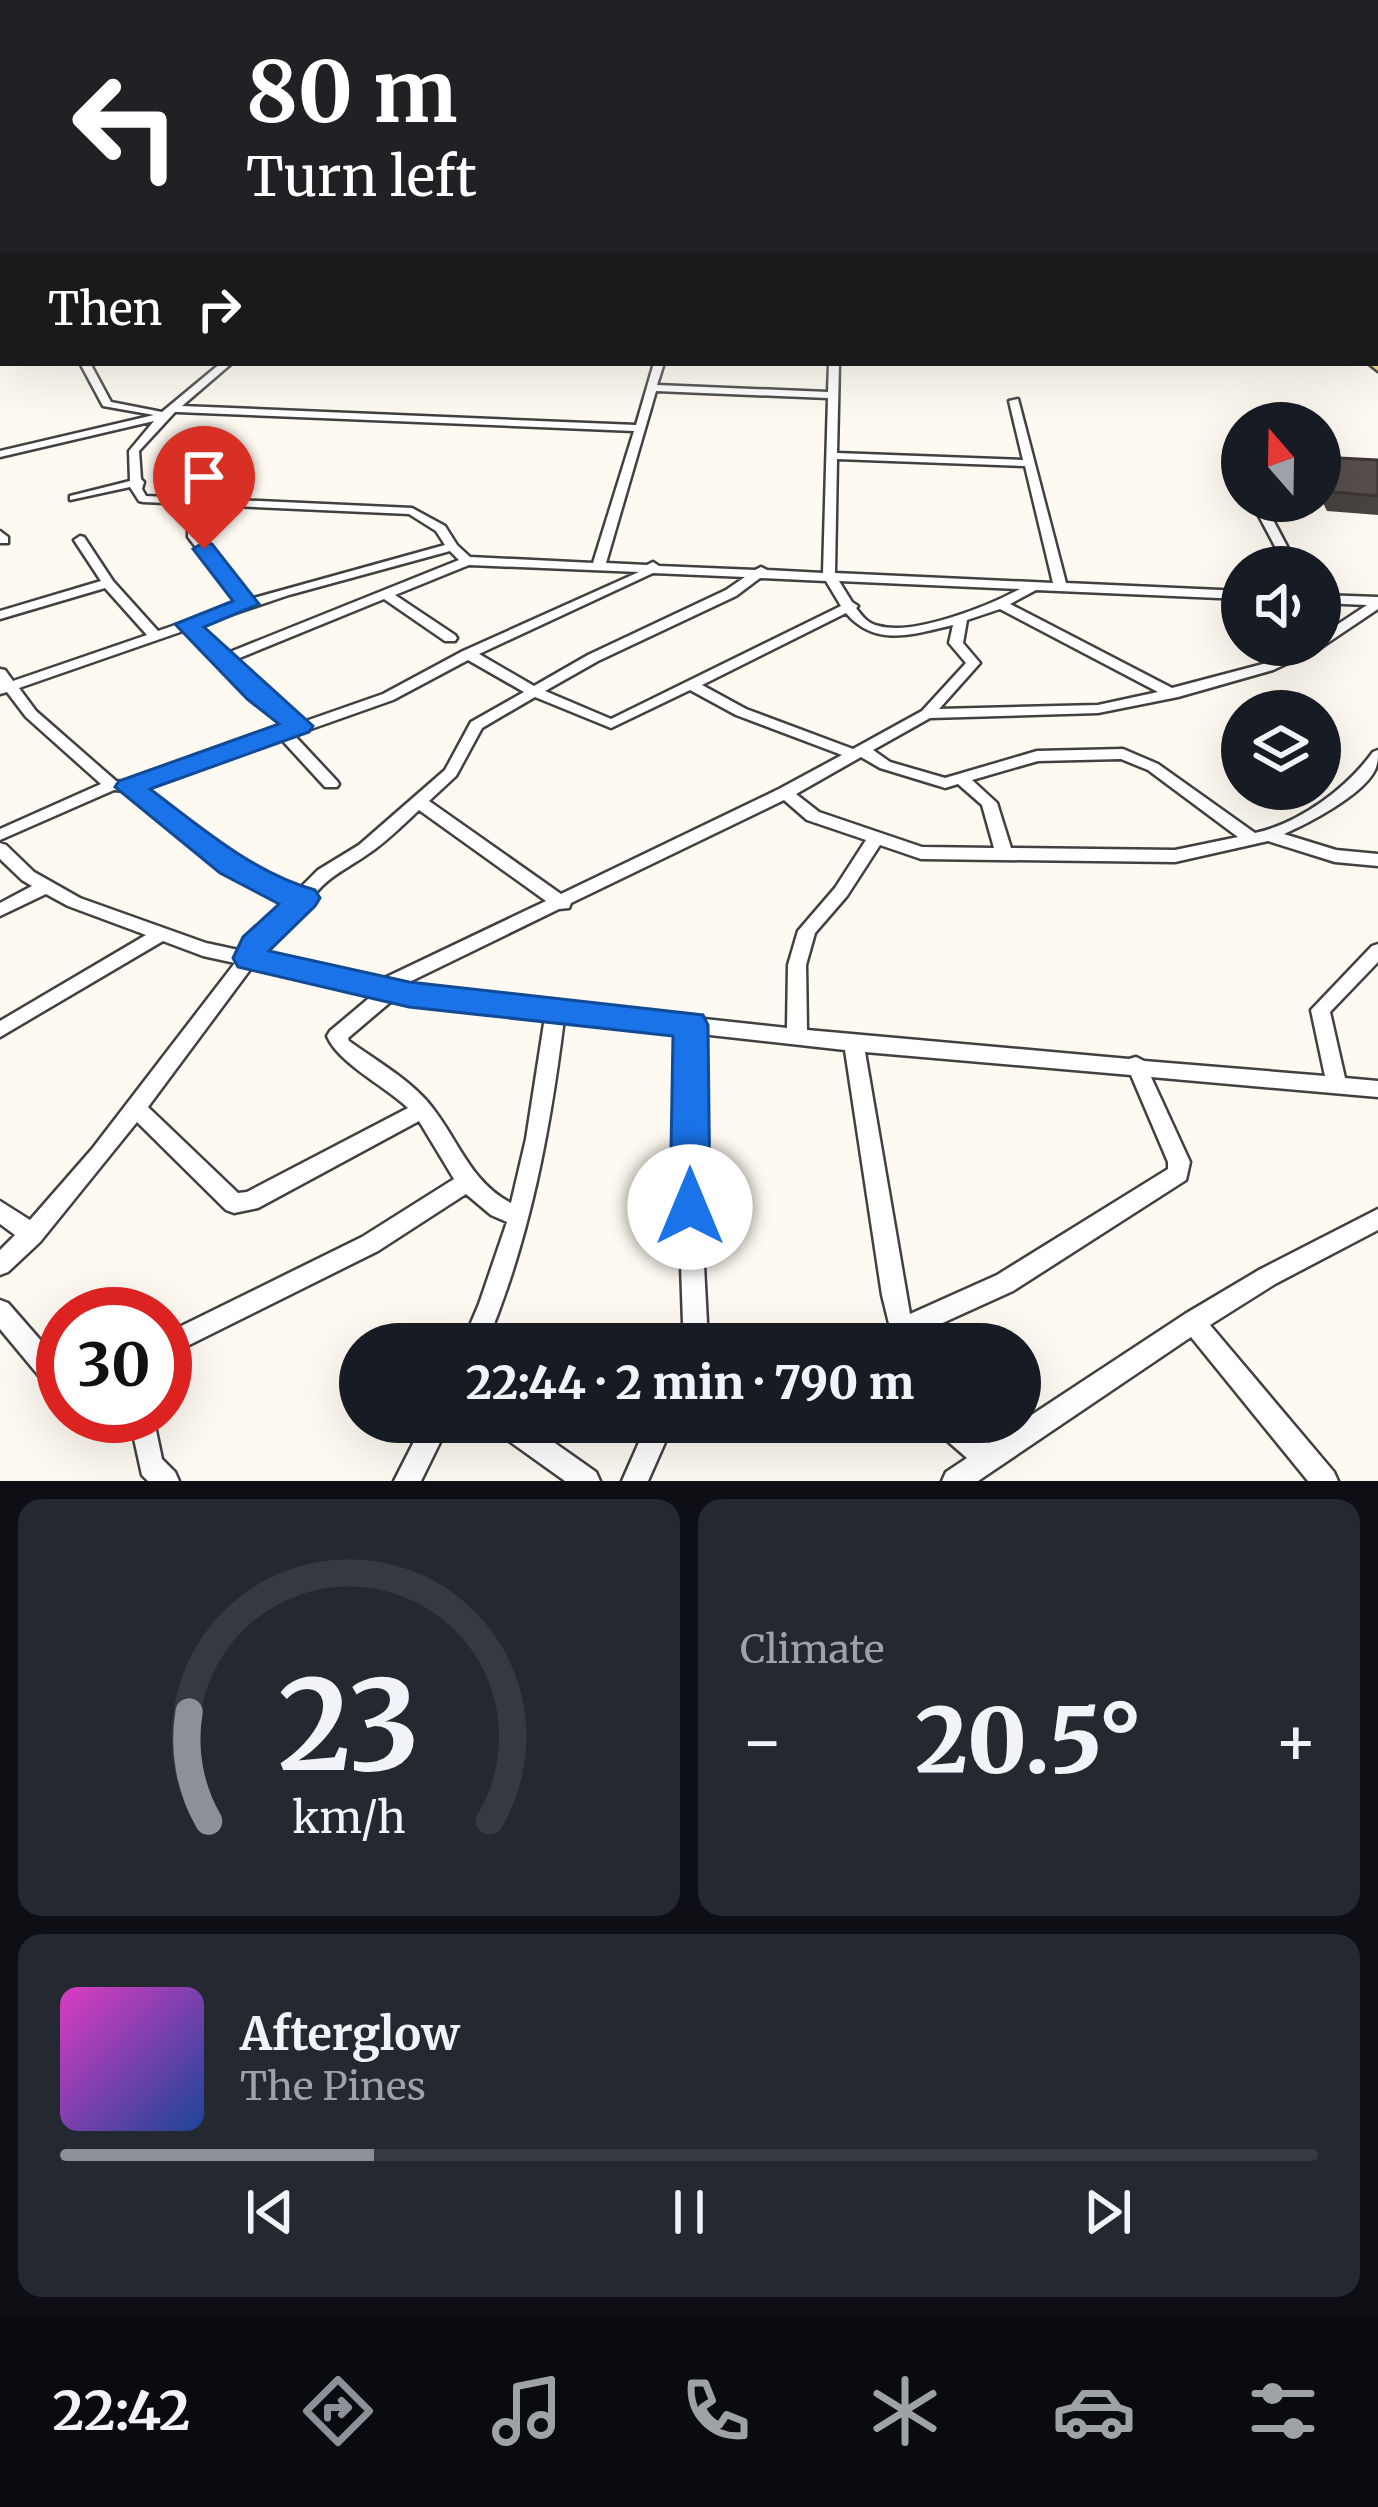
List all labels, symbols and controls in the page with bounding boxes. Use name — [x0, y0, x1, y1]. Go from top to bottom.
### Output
text: 80 m — [246, 39, 458, 145]
icon: left — [48, 48, 204, 204]
text: Turn left — [246, 143, 477, 211]
icon: right — [186, 276, 252, 342]
text: Then — [48, 281, 162, 337]
north arrow — [1221, 402, 1341, 522]
map controls — [1221, 402, 1341, 810]
pin — [153, 426, 255, 549]
icon: arrive — [171, 444, 237, 510]
button: sound — [1221, 546, 1341, 666]
button: layers — [1221, 690, 1341, 810]
position arrow — [627, 1144, 753, 1270]
speed limit sign: 30 — [36, 1287, 192, 1443]
text: 22:44 · 2 min · 790 m — [466, 1355, 914, 1411]
text: Climate — [740, 1625, 884, 1674]
text: 23 — [278, 1647, 420, 1804]
text: 20.5° — [915, 1684, 1143, 1798]
text: − — [740, 1700, 784, 1783]
text: + — [1274, 1700, 1318, 1783]
text: km/h — [292, 1790, 406, 1844]
text: Afterglow — [240, 2006, 460, 2062]
text: The Pines — [240, 2062, 426, 2111]
icon: previous — [237, 2179, 303, 2245]
icon: pause — [656, 2179, 722, 2245]
icon: next — [1075, 2179, 1141, 2245]
icon: directions — [296, 2369, 380, 2453]
icon: music — [485, 2369, 569, 2453]
icon: phone — [674, 2369, 758, 2453]
icon: climate — [863, 2369, 947, 2453]
icon: car — [1052, 2369, 1136, 2453]
icon: filters — [1241, 2369, 1325, 2453]
text: 22:42 — [53, 2377, 191, 2445]

